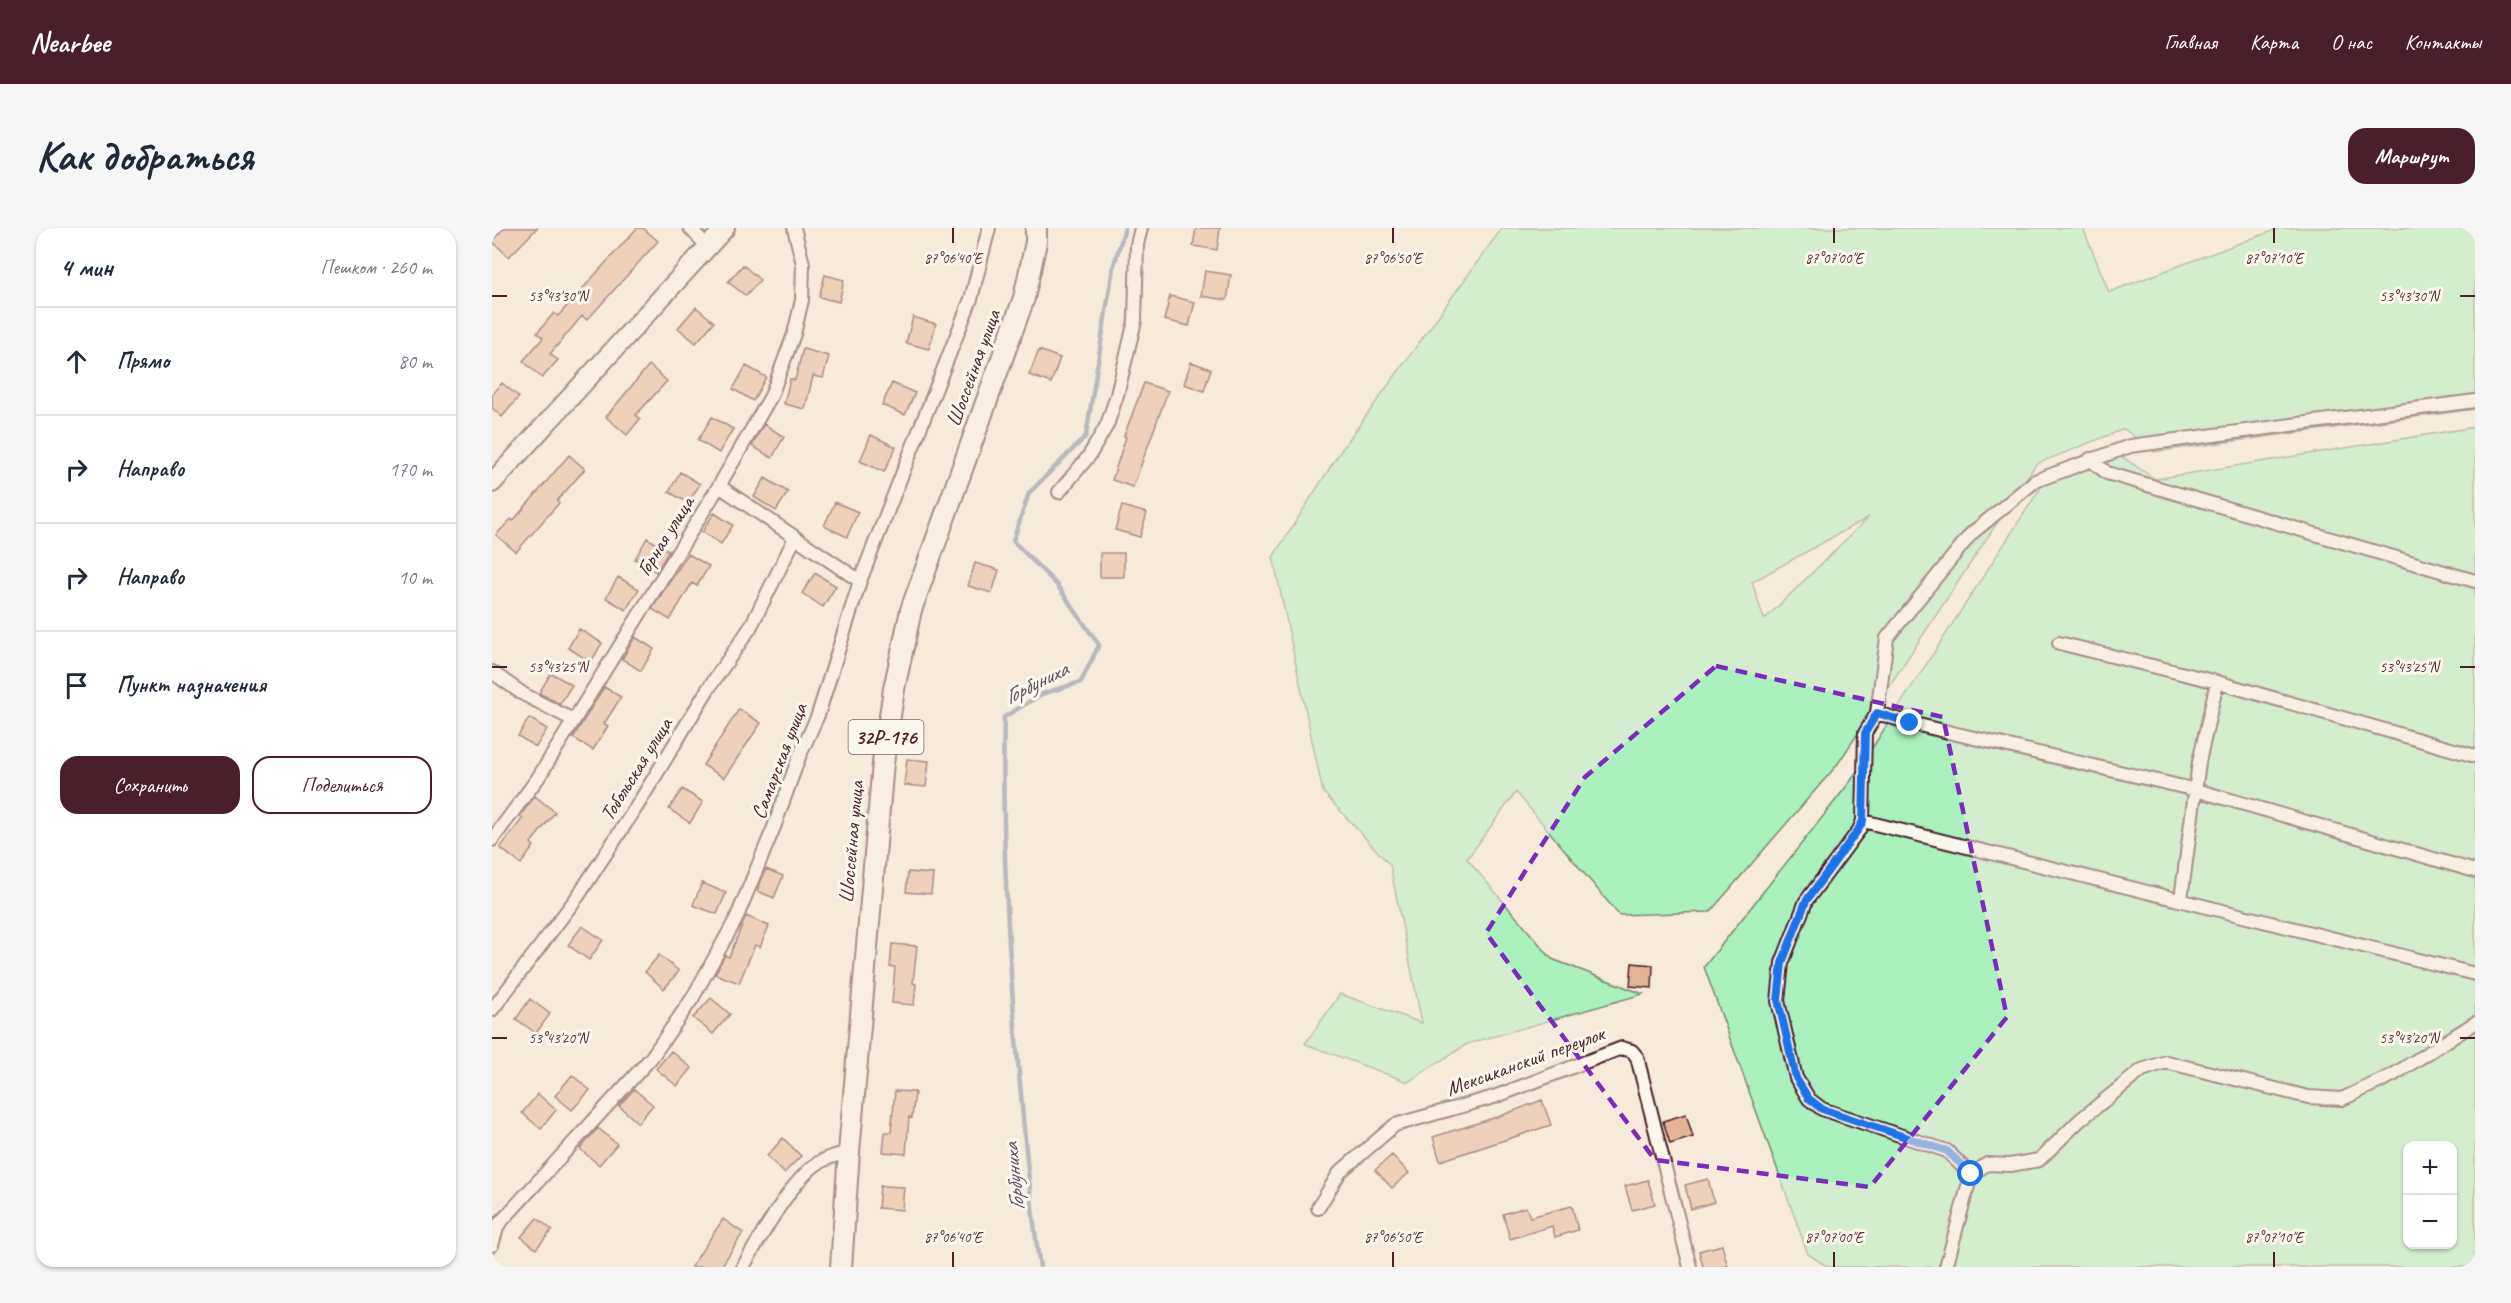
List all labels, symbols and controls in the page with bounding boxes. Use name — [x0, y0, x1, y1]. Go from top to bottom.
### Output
text: Nearbee — [30, 25, 110, 60]
text: Главная — [2164, 29, 2217, 55]
text: Карта — [2250, 29, 2298, 55]
text: О нас — [2331, 29, 2372, 55]
text: Контакты — [2405, 29, 2481, 55]
button: Маршрут — [2348, 128, 2475, 184]
text: Как добраться — [36, 130, 253, 183]
text: 87°06'40"E — [924, 249, 984, 268]
text: 87°06'50"E — [1364, 249, 1424, 268]
text: 87°07'00"E — [1805, 249, 1865, 268]
text: 87°07'10"E — [2245, 249, 2305, 268]
text: 4 мин — [60, 251, 113, 284]
text: Пешком · 260 m — [320, 255, 432, 280]
text: 53°43'30"N — [528, 287, 591, 306]
text: 53°43'30"N — [2379, 287, 2442, 306]
street label: Шоссейная улица — [940, 305, 1007, 430]
icon: ahead — [60, 345, 93, 378]
text: Прямо — [117, 347, 169, 375]
text: 80 m — [398, 349, 432, 374]
icon: right — [60, 453, 93, 486]
text: Направо — [117, 455, 184, 483]
text: 170 m — [389, 457, 432, 482]
street label: Горная улица — [630, 489, 701, 581]
icon: right — [60, 561, 93, 594]
text: Направо — [117, 563, 184, 591]
text: 10 m — [398, 565, 432, 590]
water label: Горбуниха — [999, 654, 1075, 711]
text: 53°43'25"N — [528, 658, 591, 677]
text: 53°43'25"N — [2379, 658, 2442, 677]
icon: arrive — [60, 669, 93, 702]
text: Пункт назначения — [117, 671, 266, 699]
street label: Самарская улица — [745, 698, 814, 823]
route end — [1896, 709, 1922, 735]
street label: Тобольская улица — [594, 711, 679, 825]
road number: 32Р-176 — [848, 720, 924, 754]
button: Сохранить — [60, 756, 240, 814]
button: Поделиться — [252, 756, 432, 814]
street label: Шоссейная улица — [833, 778, 869, 904]
street label: Мексиканский переулок — [1442, 1020, 1610, 1102]
text: 53°43'20"N — [528, 1029, 591, 1048]
text: 53°43'20"N — [2379, 1029, 2442, 1048]
water label: Горбуниха — [996, 1139, 1031, 1212]
map controls — [2403, 1141, 2457, 1249]
button: + — [2403, 1141, 2457, 1195]
route start — [1957, 1160, 1983, 1186]
button: − — [2403, 1195, 2457, 1249]
text: 87°06'40"E — [924, 1228, 984, 1247]
text: 87°06'50"E — [1364, 1228, 1424, 1247]
text: 87°07'00"E — [1805, 1228, 1865, 1247]
text: 87°07'10"E — [2245, 1228, 2305, 1247]

